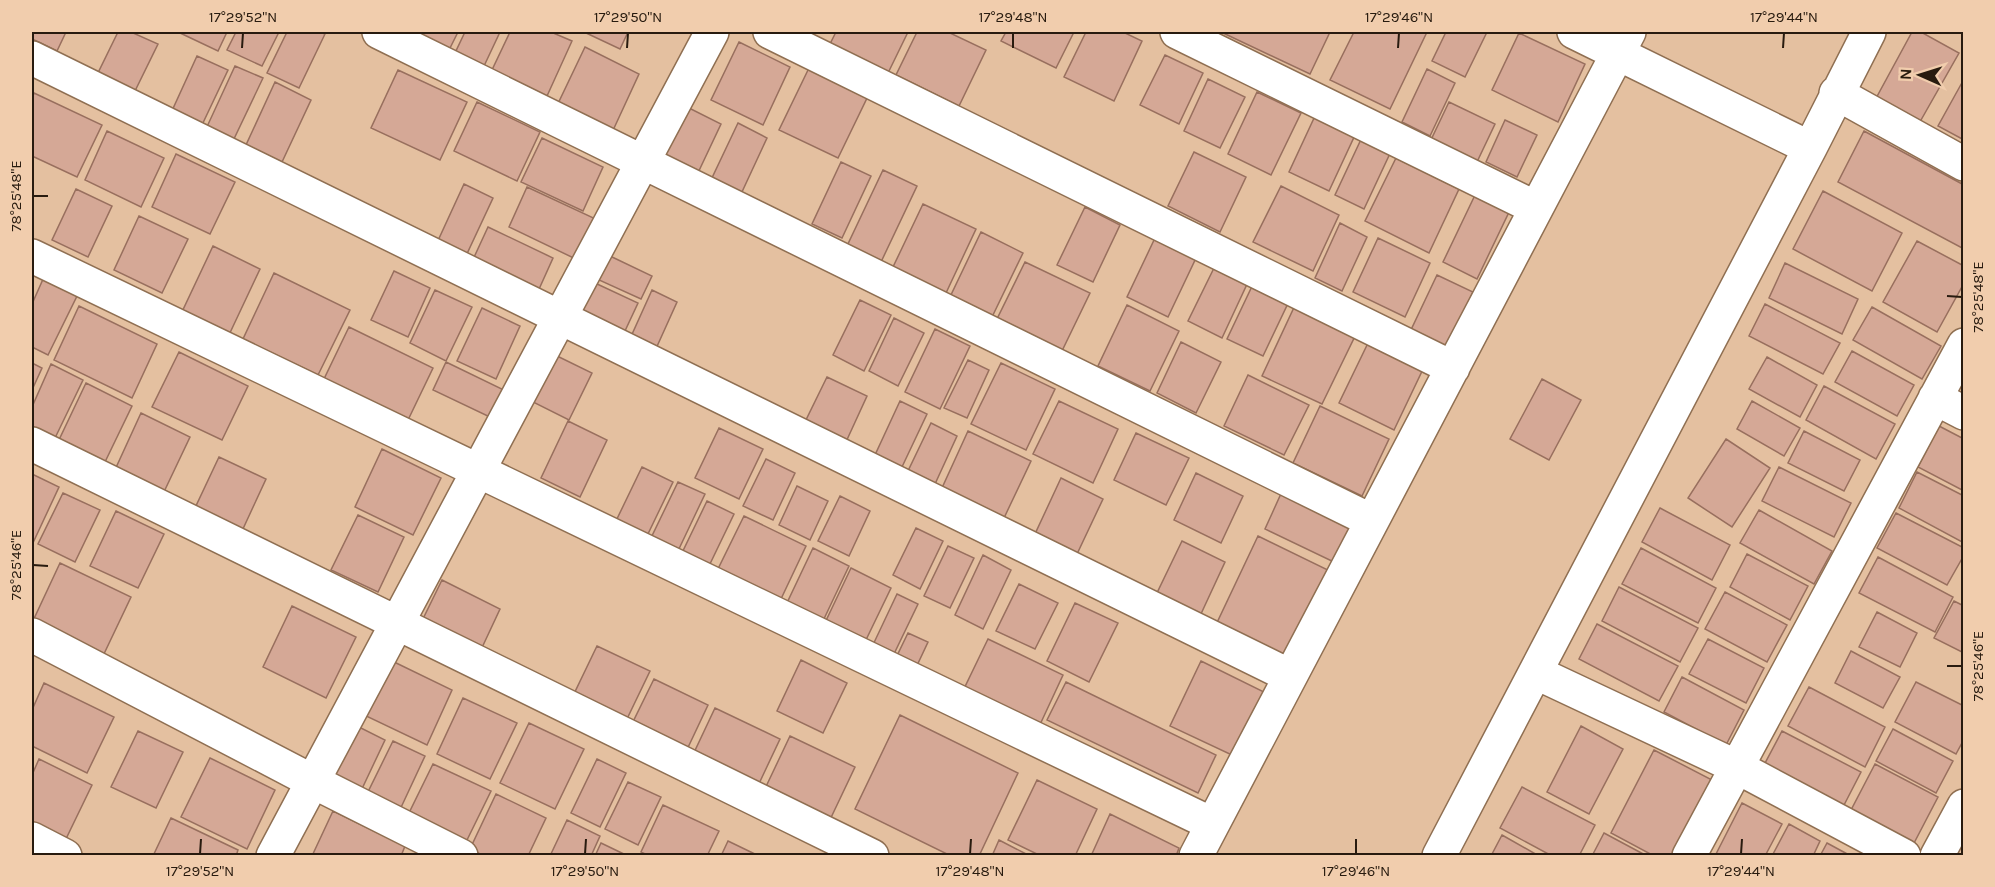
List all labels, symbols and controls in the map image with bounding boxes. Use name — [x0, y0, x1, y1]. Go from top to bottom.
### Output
text: 17°29'52"N — [209, 8, 277, 26]
text: 17°29'50"N — [594, 8, 662, 26]
text: 17°29'48"N — [979, 8, 1047, 26]
text: 17°29'46"N — [1365, 8, 1433, 26]
text: 17°29'44"N — [1750, 8, 1818, 26]
north arrow — [1890, 45, 1950, 105]
text: N — [1896, 68, 1915, 80]
text: 78°25'48"E — [7, 160, 25, 232]
text: 78°25'48"E — [1969, 261, 1987, 333]
text: 78°25'46"E — [7, 530, 25, 600]
text: 78°25'46"E — [1969, 631, 1987, 701]
text: 17°29'52"N — [166, 862, 234, 880]
text: 17°29'50"N — [551, 862, 619, 880]
text: 17°29'48"N — [936, 862, 1004, 880]
text: 17°29'46"N — [1322, 862, 1390, 880]
text: 17°29'44"N — [1707, 862, 1775, 880]

